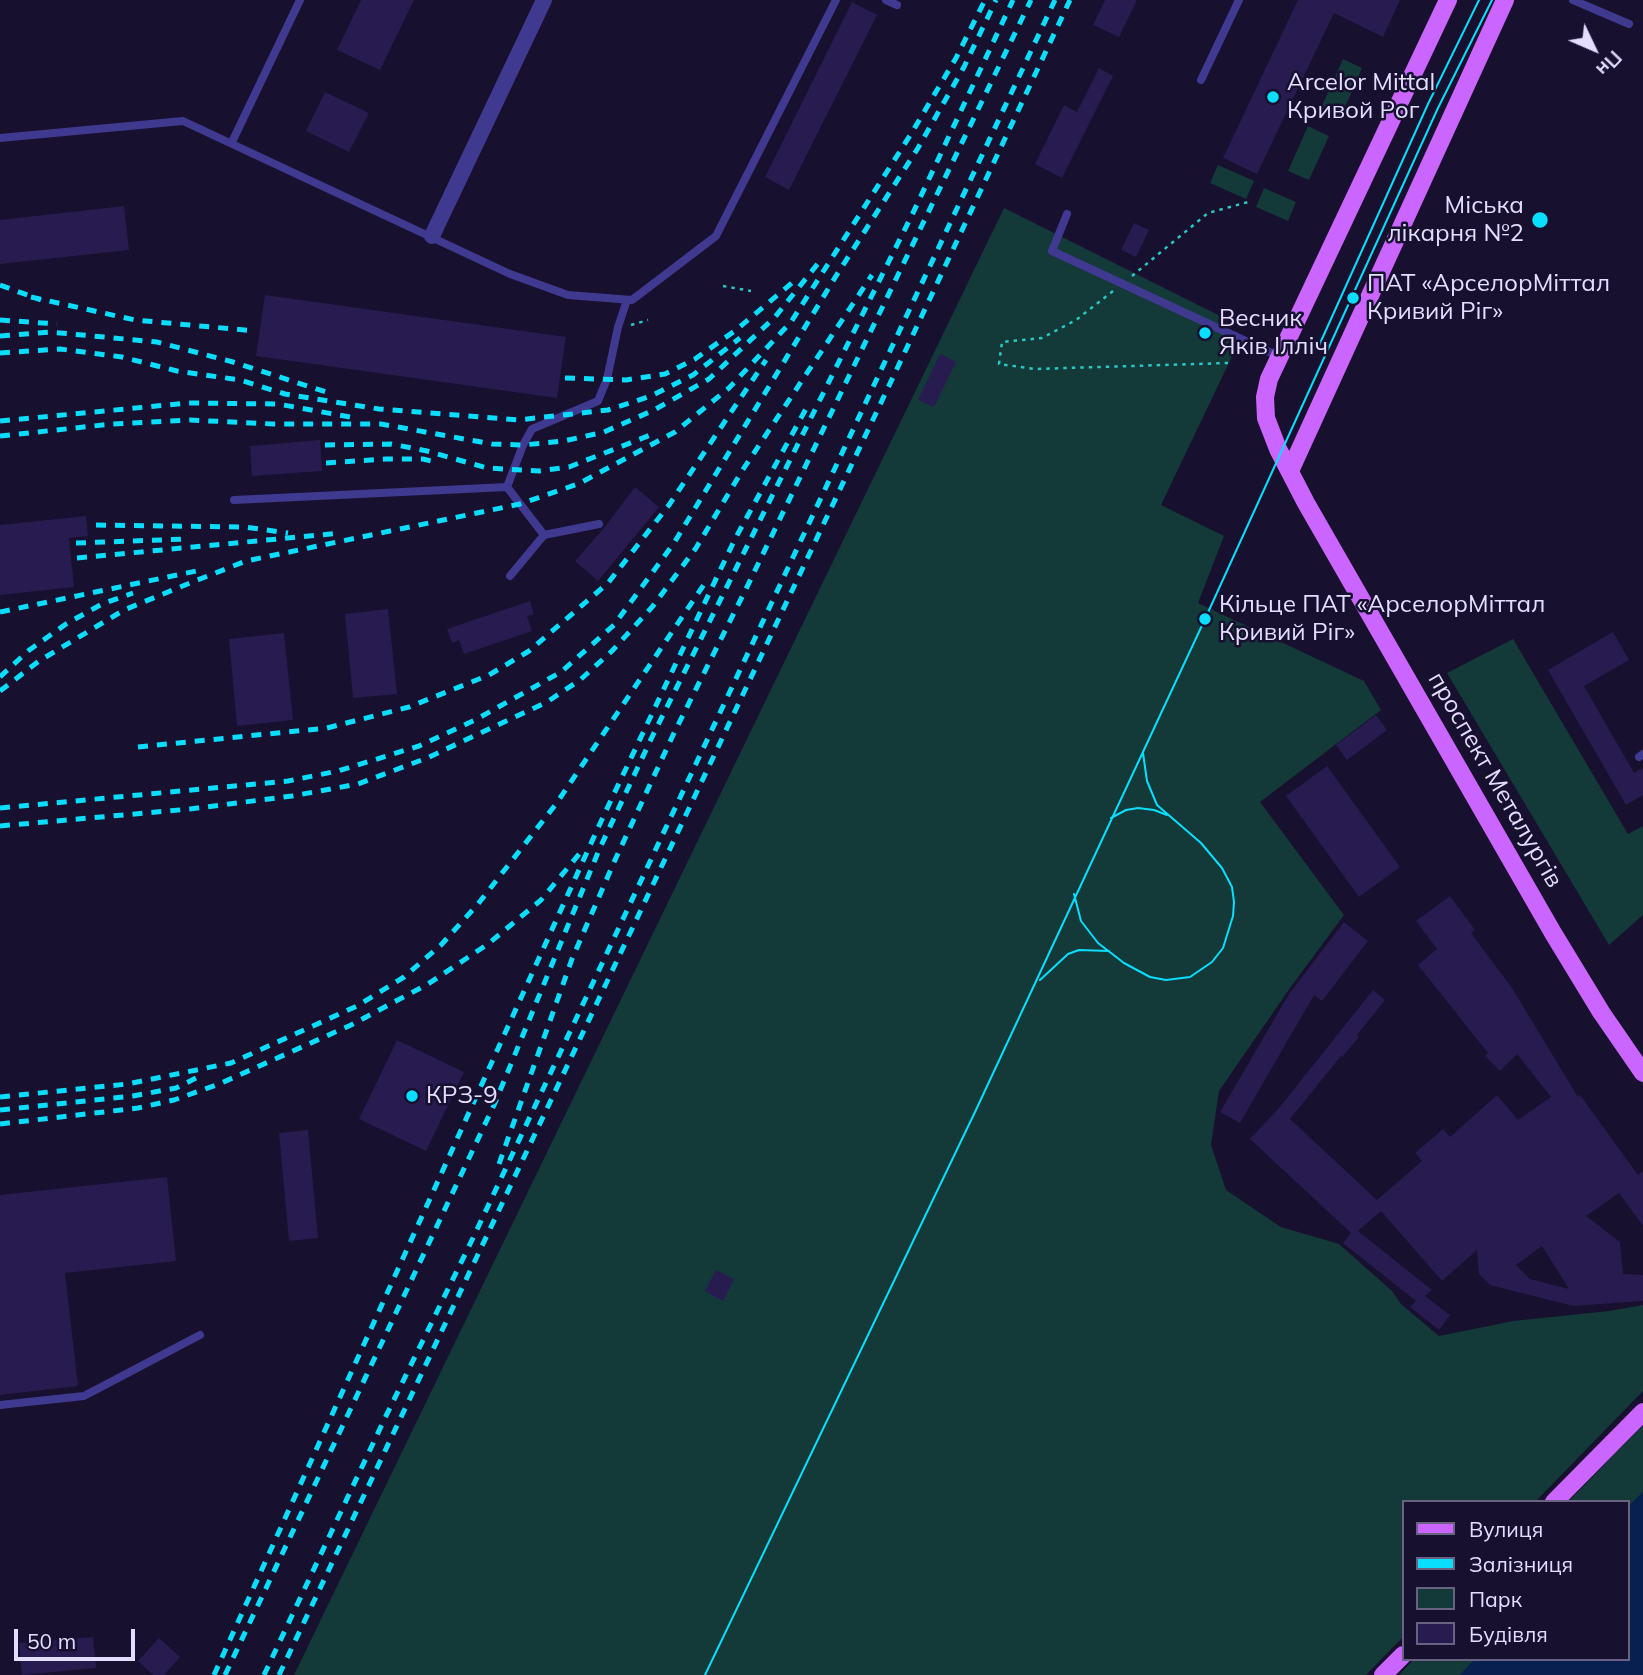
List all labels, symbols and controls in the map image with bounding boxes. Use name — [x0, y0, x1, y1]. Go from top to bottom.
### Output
north arrow — [1559, 14, 1629, 84]
text: Пн — [1591, 46, 1627, 81]
place label: Arcelor Mittal Кривой Рог — [1287, 69, 1435, 125]
marker: Arcelor Mittal Кривой Рог — [1265, 89, 1281, 105]
place label: Міська лікарня №2 — [1388, 192, 1524, 248]
marker: Міська лікарня №2 — [1530, 210, 1550, 230]
place label: ПАТ «АрселорМіттал Кривий Ріг» — [1367, 270, 1610, 326]
marker: ПАТ «АрселорМіттал Кривий Ріг» — [1345, 290, 1361, 306]
place label: Весник Яків Ілліч — [1219, 305, 1328, 361]
marker: Весник Яків Ілліч — [1197, 325, 1213, 341]
place label: Кільце ПАТ «АрселорМіттал Кривий Ріг» — [1219, 591, 1545, 647]
marker: Кільце ПАТ «АрселорМіттал Кривий Ріг» — [1197, 611, 1213, 627]
street label: проспект Металургів — [1422, 667, 1568, 893]
place label: КРЗ-9 — [426, 1082, 498, 1110]
marker: КРЗ-9 — [404, 1088, 420, 1104]
legend — [1402, 1500, 1629, 1661]
text: Вулиця — [1469, 1516, 1543, 1542]
text: Залізниця — [1469, 1551, 1573, 1577]
text: Парк — [1469, 1586, 1522, 1612]
scale bar — [18, 1616, 138, 1660]
text: Будівля — [1469, 1621, 1548, 1647]
text: 50 m — [27, 1628, 76, 1654]

